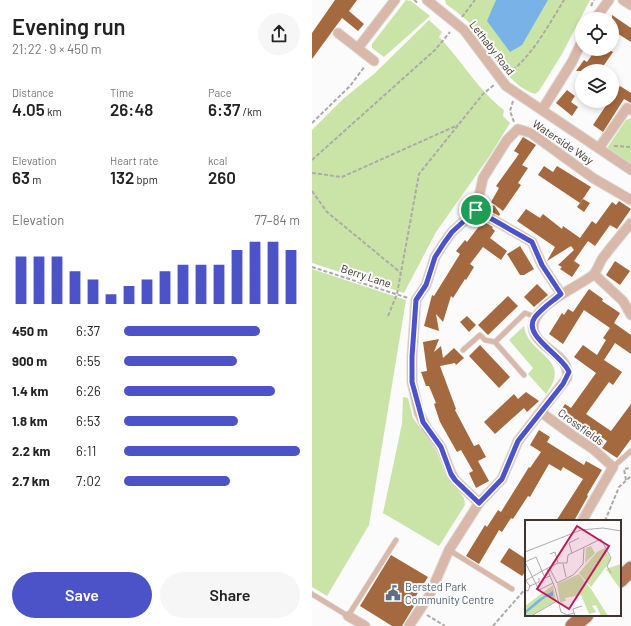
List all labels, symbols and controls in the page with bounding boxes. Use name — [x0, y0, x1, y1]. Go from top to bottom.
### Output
map controls — [575, 12, 619, 108]
button: locate — [575, 12, 619, 56]
text: Evening run — [12, 13, 126, 39]
button: share — [258, 13, 300, 55]
street label: Lethaby Road — [467, 18, 518, 77]
text: 21:22 · 9 × 450 m — [12, 41, 102, 57]
button: layers — [575, 64, 619, 108]
text: Distance — [12, 86, 54, 99]
text: Time — [110, 86, 134, 99]
text: Pace — [208, 86, 232, 99]
text: 4.05 — [12, 99, 45, 119]
text: 26:48 — [110, 99, 153, 119]
text: 6:37 — [208, 99, 240, 119]
text: km — [45, 105, 62, 118]
text: /km — [240, 105, 262, 118]
street label: Waterside Way — [530, 117, 596, 167]
text: Elevation — [12, 154, 56, 167]
text: Heart rate — [110, 154, 158, 167]
text: kcal — [208, 154, 227, 167]
text: 63 — [12, 167, 30, 187]
text: 132 — [110, 167, 134, 187]
text: 260 — [208, 167, 236, 187]
text: m — [30, 173, 41, 186]
text: bpm — [134, 173, 158, 186]
pin — [459, 193, 493, 227]
icon: arrive — [465, 199, 487, 221]
text: Elevation — [12, 212, 64, 228]
text: 77–84 m — [255, 212, 300, 228]
street label: Berry Lane — [339, 261, 393, 290]
text: 450 m — [12, 323, 48, 339]
text: 6:37 — [76, 323, 100, 339]
text: 900 m — [12, 353, 47, 369]
text: 6:55 — [76, 353, 100, 369]
text: 1.4 km — [12, 383, 48, 399]
text: 6:26 — [76, 383, 101, 399]
street label: Crossfields — [556, 406, 607, 448]
text: 1.8 km — [12, 413, 48, 429]
text: 6:53 — [76, 413, 100, 429]
text: 2.2 km — [12, 443, 50, 459]
text: 6:11 — [76, 443, 96, 459]
text: 2.7 km — [12, 473, 50, 489]
text: 7:02 — [76, 473, 101, 489]
inset map — [525, 520, 621, 616]
button: Save — [12, 572, 152, 618]
button: Share — [160, 572, 300, 618]
place label: Bersted Park Community Centre — [405, 580, 494, 606]
public building icon: Bersted Park Community Centre — [384, 584, 402, 602]

